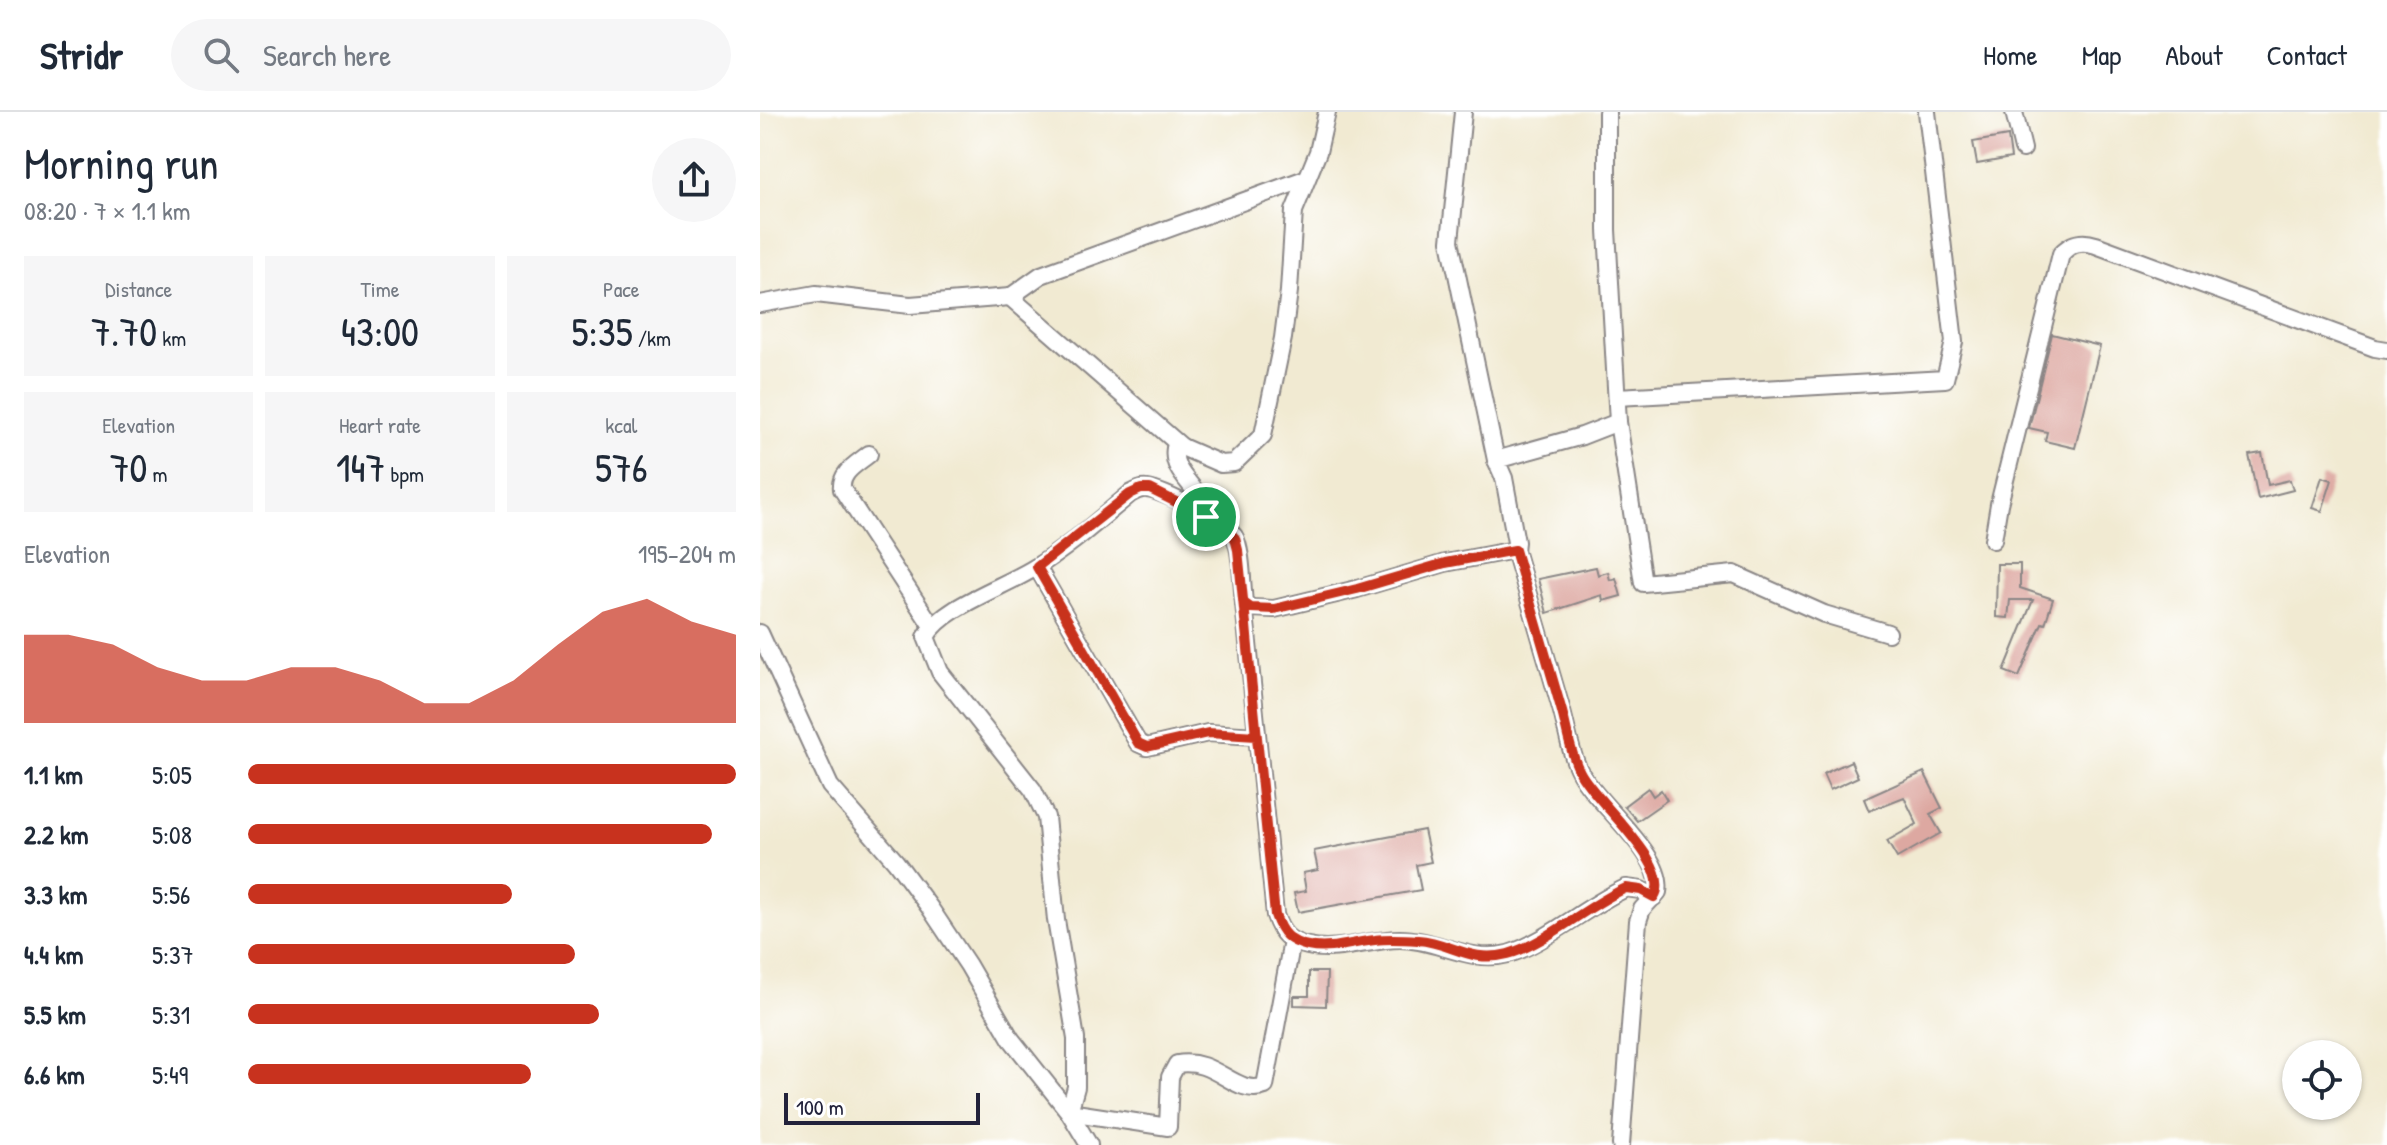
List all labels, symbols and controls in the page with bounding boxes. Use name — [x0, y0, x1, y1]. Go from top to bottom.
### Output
search box — [171, 19, 731, 91]
text: Stridr — [40, 29, 123, 81]
icon: search — [199, 33, 243, 77]
text: Search here — [263, 35, 391, 75]
text: Home — [1983, 36, 2038, 74]
text: Map — [2082, 36, 2121, 74]
text: About — [2165, 36, 2223, 74]
text: Contact — [2267, 36, 2347, 74]
text: Morning run — [24, 133, 219, 193]
button: share — [652, 138, 736, 222]
text: 08:20 · 7 × 1.1 km — [24, 193, 190, 228]
text: Distance — [105, 274, 172, 304]
text: Time — [361, 274, 399, 304]
text: Pace — [603, 274, 640, 304]
text: 7.70 — [91, 304, 157, 358]
text: 43:00 — [341, 304, 419, 358]
text: 5:35 — [572, 304, 633, 358]
text: km — [157, 323, 186, 353]
text: /km — [633, 323, 671, 353]
text: Elevation — [102, 410, 175, 440]
text: Heart rate — [339, 410, 421, 440]
text: kcal — [605, 410, 637, 440]
text: 70 — [110, 440, 148, 494]
text: 147 — [336, 440, 385, 494]
text: 576 — [595, 440, 648, 494]
text: m — [148, 459, 168, 489]
text: bpm — [385, 459, 424, 489]
pin — [1172, 483, 1240, 551]
icon: arrive — [1184, 495, 1228, 539]
text: Elevation — [24, 536, 110, 571]
text: 195–204 m — [638, 536, 736, 571]
text: 1.1 km — [24, 757, 83, 792]
text: 5:05 — [152, 757, 192, 792]
text: 2.2 km — [24, 817, 88, 852]
text: 5:08 — [152, 817, 192, 852]
text: 3.3 km — [24, 877, 87, 912]
text: 5:56 — [152, 877, 190, 912]
text: 4.4 km — [24, 937, 84, 972]
text: 5:37 — [152, 937, 194, 972]
text: 5.5 km — [24, 997, 86, 1032]
text: 5:31 — [152, 997, 190, 1032]
map controls — [2282, 1040, 2362, 1120]
button: locate — [2282, 1040, 2362, 1120]
text: 6.6 km — [24, 1057, 85, 1092]
text: 5:49 — [152, 1057, 188, 1092]
scale bar — [784, 1089, 980, 1125]
text: 100 m — [796, 1092, 844, 1122]

